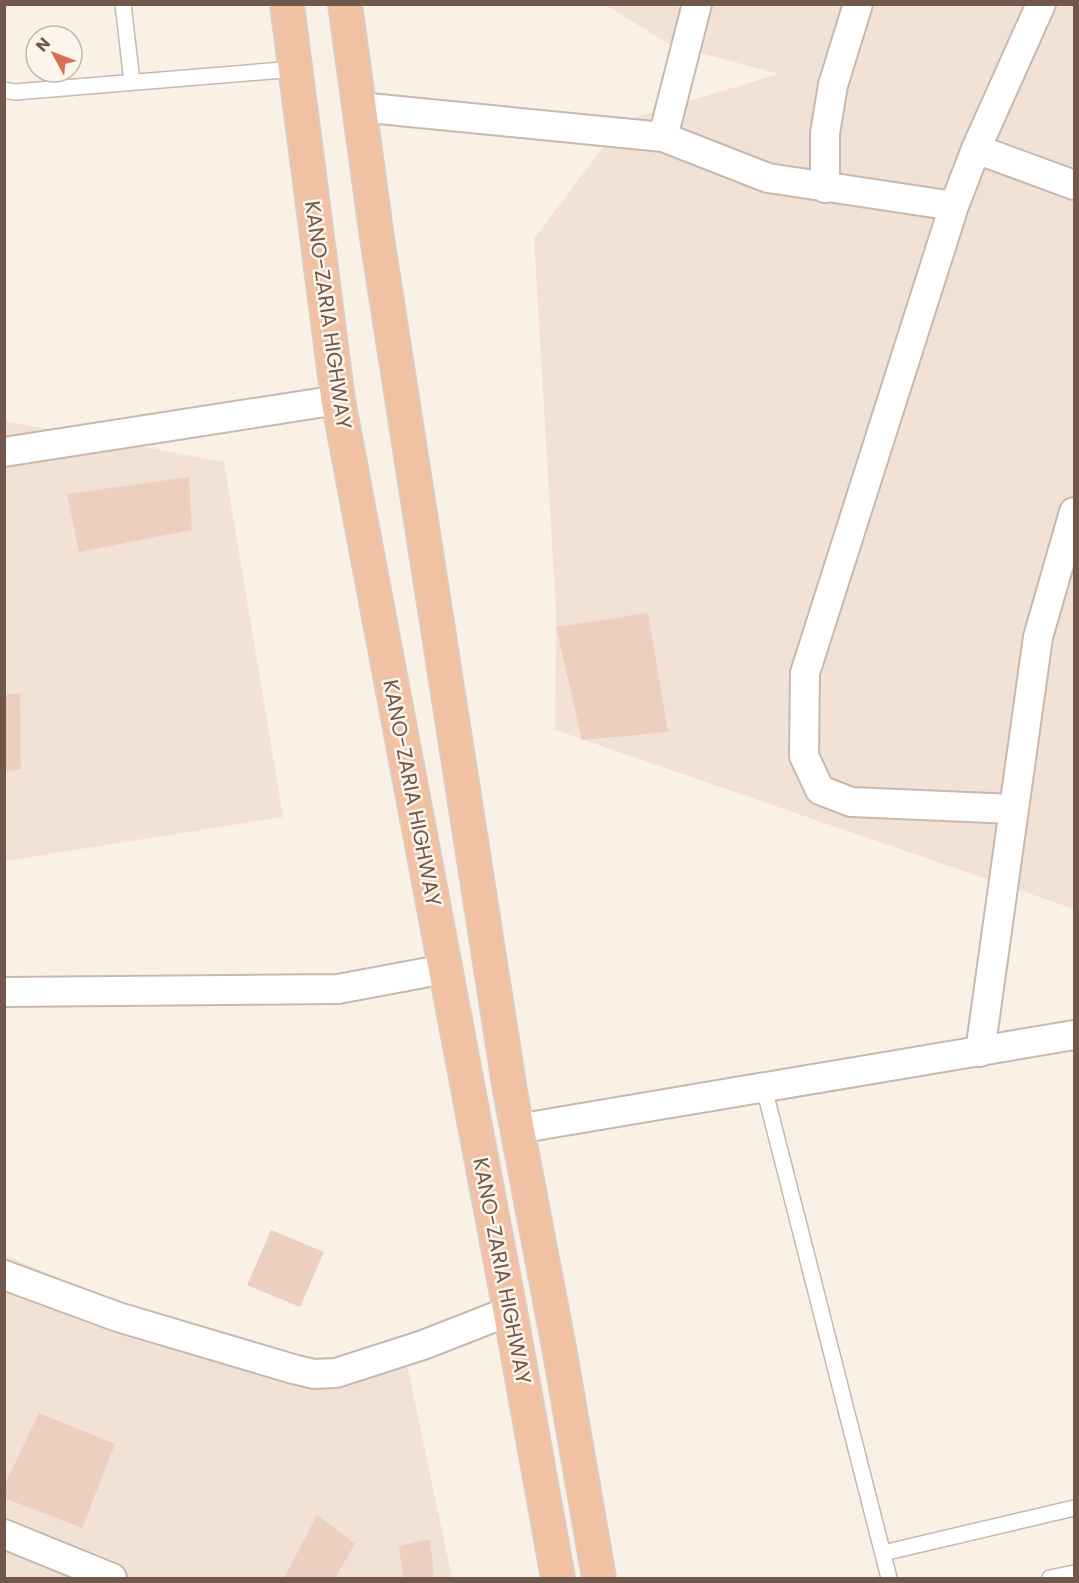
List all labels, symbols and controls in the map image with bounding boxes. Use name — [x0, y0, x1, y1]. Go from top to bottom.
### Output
north arrow — [24, 24, 84, 84]
text: N — [30, 32, 56, 57]
street label: KANO-ZARIA HIGHWAY — [298, 199, 359, 431]
street label: KANO-ZARIA HIGHWAY — [376, 677, 449, 909]
street label: KANO-ZARIA HIGHWAY — [466, 1155, 539, 1387]

